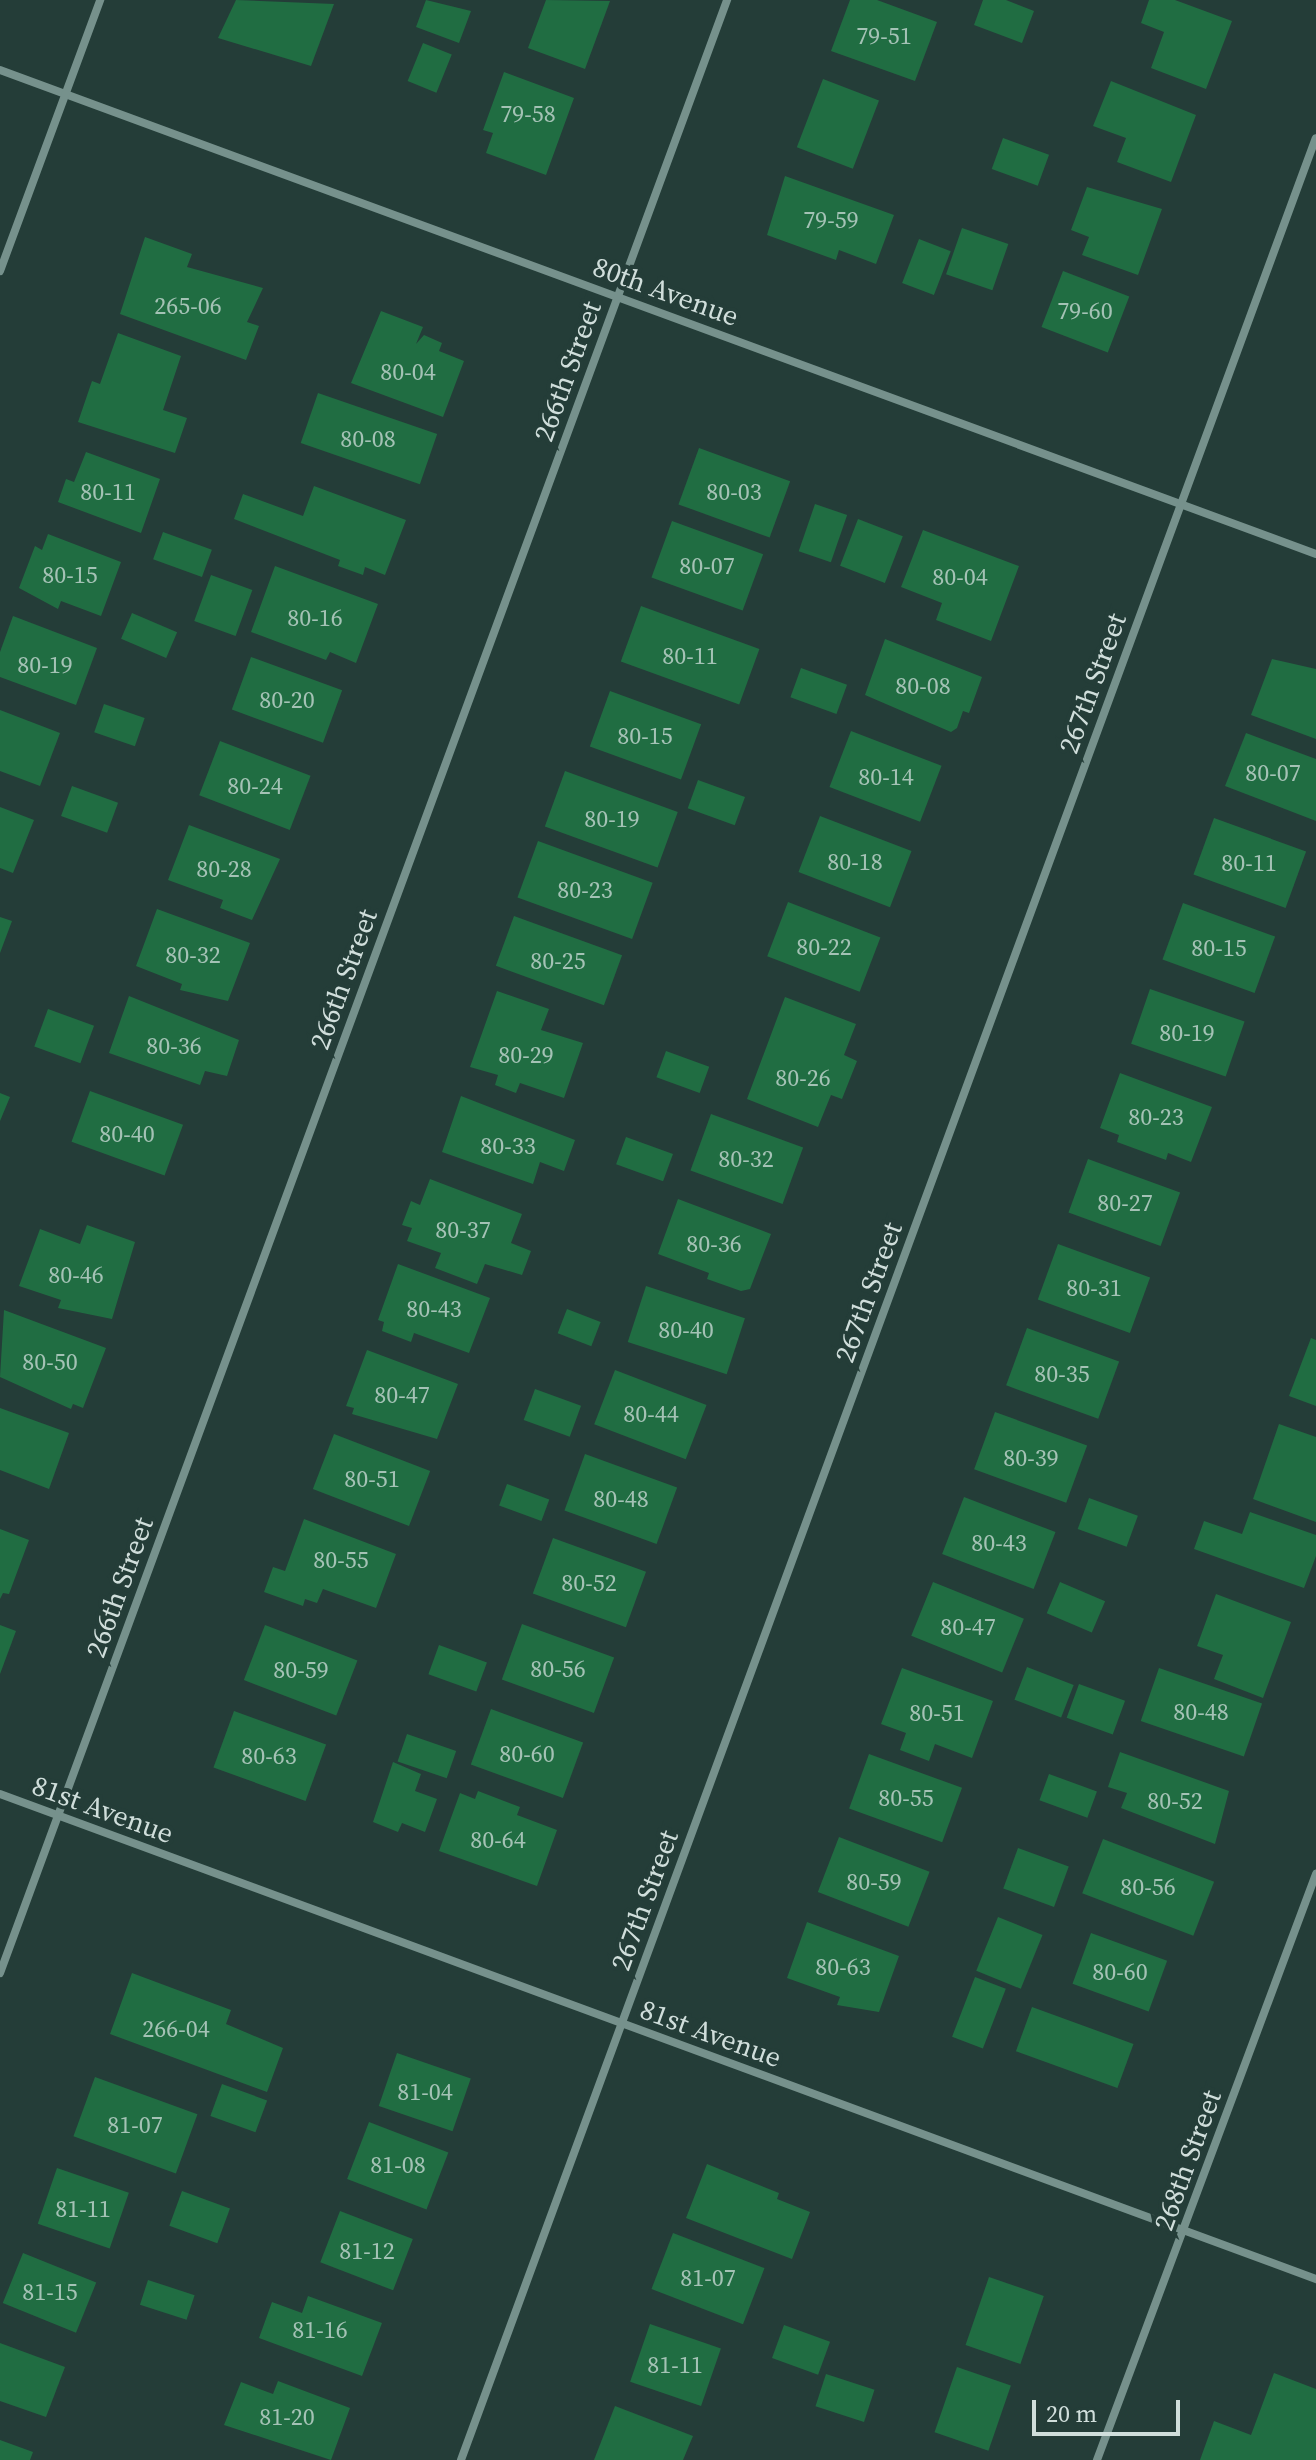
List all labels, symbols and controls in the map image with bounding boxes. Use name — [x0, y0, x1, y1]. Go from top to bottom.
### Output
house number: 79-51 — [856, 22, 912, 50]
house number: 79-58 — [500, 100, 556, 128]
house number: 79-59 — [803, 206, 859, 234]
street label: 80th Avenue — [589, 249, 743, 333]
house number: 265-06 — [154, 292, 222, 320]
street label: 266th Street — [526, 296, 608, 446]
house number: 79-60 — [1057, 297, 1113, 325]
house number: 80-04 — [380, 358, 436, 386]
house number: 80-08 — [340, 425, 396, 453]
house number: 80-11 — [80, 478, 136, 506]
house number: 80-03 — [706, 478, 762, 506]
house number: 80-07 — [679, 552, 735, 580]
house number: 80-15 — [42, 561, 98, 589]
house number: 80-04 — [932, 563, 988, 591]
house number: 80-16 — [287, 604, 343, 632]
street label: 267th Street — [1051, 608, 1133, 758]
house number: 80-11 — [662, 642, 718, 670]
house number: 80-19 — [17, 651, 73, 679]
house number: 80-08 — [895, 672, 951, 700]
house number: 80-20 — [259, 686, 315, 714]
house number: 80-15 — [617, 722, 673, 750]
house number: 80-07 — [1245, 759, 1301, 787]
house number: 80-14 — [858, 763, 914, 791]
house number: 80-24 — [227, 772, 283, 800]
house number: 80-19 — [584, 805, 640, 833]
house number: 80-18 — [827, 848, 883, 876]
house number: 80-11 — [1221, 849, 1277, 877]
house number: 80-28 — [196, 855, 252, 883]
house number: 80-23 — [557, 876, 613, 904]
street label: 266th Street — [302, 904, 384, 1054]
house number: 80-22 — [796, 933, 852, 961]
house number: 80-15 — [1191, 934, 1247, 962]
house number: 80-32 — [165, 941, 221, 969]
house number: 80-25 — [530, 947, 586, 975]
house number: 80-19 — [1159, 1019, 1215, 1047]
house number: 80-36 — [146, 1032, 202, 1060]
house number: 80-29 — [498, 1041, 554, 1069]
house number: 80-26 — [775, 1064, 831, 1092]
house number: 80-23 — [1128, 1103, 1184, 1131]
house number: 80-40 — [99, 1120, 155, 1148]
house number: 80-33 — [480, 1132, 536, 1160]
house number: 80-32 — [718, 1145, 774, 1173]
house number: 80-27 — [1097, 1189, 1153, 1217]
house number: 80-37 — [435, 1216, 491, 1244]
street label: 267th Street — [827, 1217, 909, 1367]
house number: 80-36 — [686, 1230, 742, 1258]
house number: 80-46 — [48, 1261, 104, 1289]
house number: 80-31 — [1066, 1274, 1122, 1302]
house number: 80-43 — [406, 1295, 462, 1323]
house number: 80-40 — [658, 1316, 714, 1344]
house number: 80-50 — [22, 1348, 78, 1376]
house number: 80-35 — [1034, 1360, 1090, 1388]
house number: 80-47 — [374, 1381, 430, 1409]
house number: 80-44 — [623, 1400, 679, 1428]
house number: 80-39 — [1003, 1444, 1059, 1472]
house number: 80-51 — [344, 1465, 400, 1493]
house number: 80-48 — [593, 1485, 649, 1513]
street label: 266th Street — [78, 1512, 160, 1662]
house number: 80-43 — [971, 1529, 1027, 1557]
house number: 80-55 — [313, 1546, 369, 1574]
house number: 80-52 — [561, 1569, 617, 1597]
house number: 80-47 — [940, 1613, 996, 1641]
house number: 80-56 — [530, 1655, 586, 1683]
house number: 80-59 — [273, 1656, 329, 1684]
house number: 80-48 — [1173, 1698, 1229, 1726]
house number: 80-51 — [909, 1699, 965, 1727]
house number: 80-60 — [499, 1740, 555, 1768]
house number: 80-63 — [241, 1742, 297, 1770]
street label: 81st Avenue — [28, 1768, 178, 1850]
house number: 80-55 — [878, 1784, 934, 1812]
house number: 80-52 — [1147, 1787, 1203, 1815]
street label: 267th Street — [603, 1825, 685, 1975]
house number: 80-64 — [470, 1826, 526, 1854]
house number: 80-59 — [846, 1868, 902, 1896]
house number: 80-56 — [1120, 1873, 1176, 1901]
house number: 80-63 — [815, 1953, 871, 1981]
house number: 80-60 — [1092, 1958, 1148, 1986]
street label: 81st Avenue — [636, 1992, 786, 2074]
house number: 266-04 — [142, 2015, 210, 2043]
house number: 81-04 — [397, 2078, 453, 2106]
street label: 268th Street — [1146, 2085, 1228, 2235]
house number: 81-07 — [107, 2111, 163, 2139]
house number: 81-08 — [370, 2151, 426, 2179]
house number: 81-11 — [55, 2195, 111, 2223]
house number: 81-12 — [339, 2237, 395, 2265]
house number: 81-07 — [680, 2264, 736, 2292]
house number: 81-15 — [22, 2278, 78, 2306]
house number: 81-16 — [292, 2316, 348, 2344]
house number: 81-11 — [647, 2351, 703, 2379]
scale bar — [1036, 2384, 1184, 2434]
text: 20 m — [1046, 2397, 1097, 2430]
house number: 81-20 — [259, 2403, 315, 2431]

